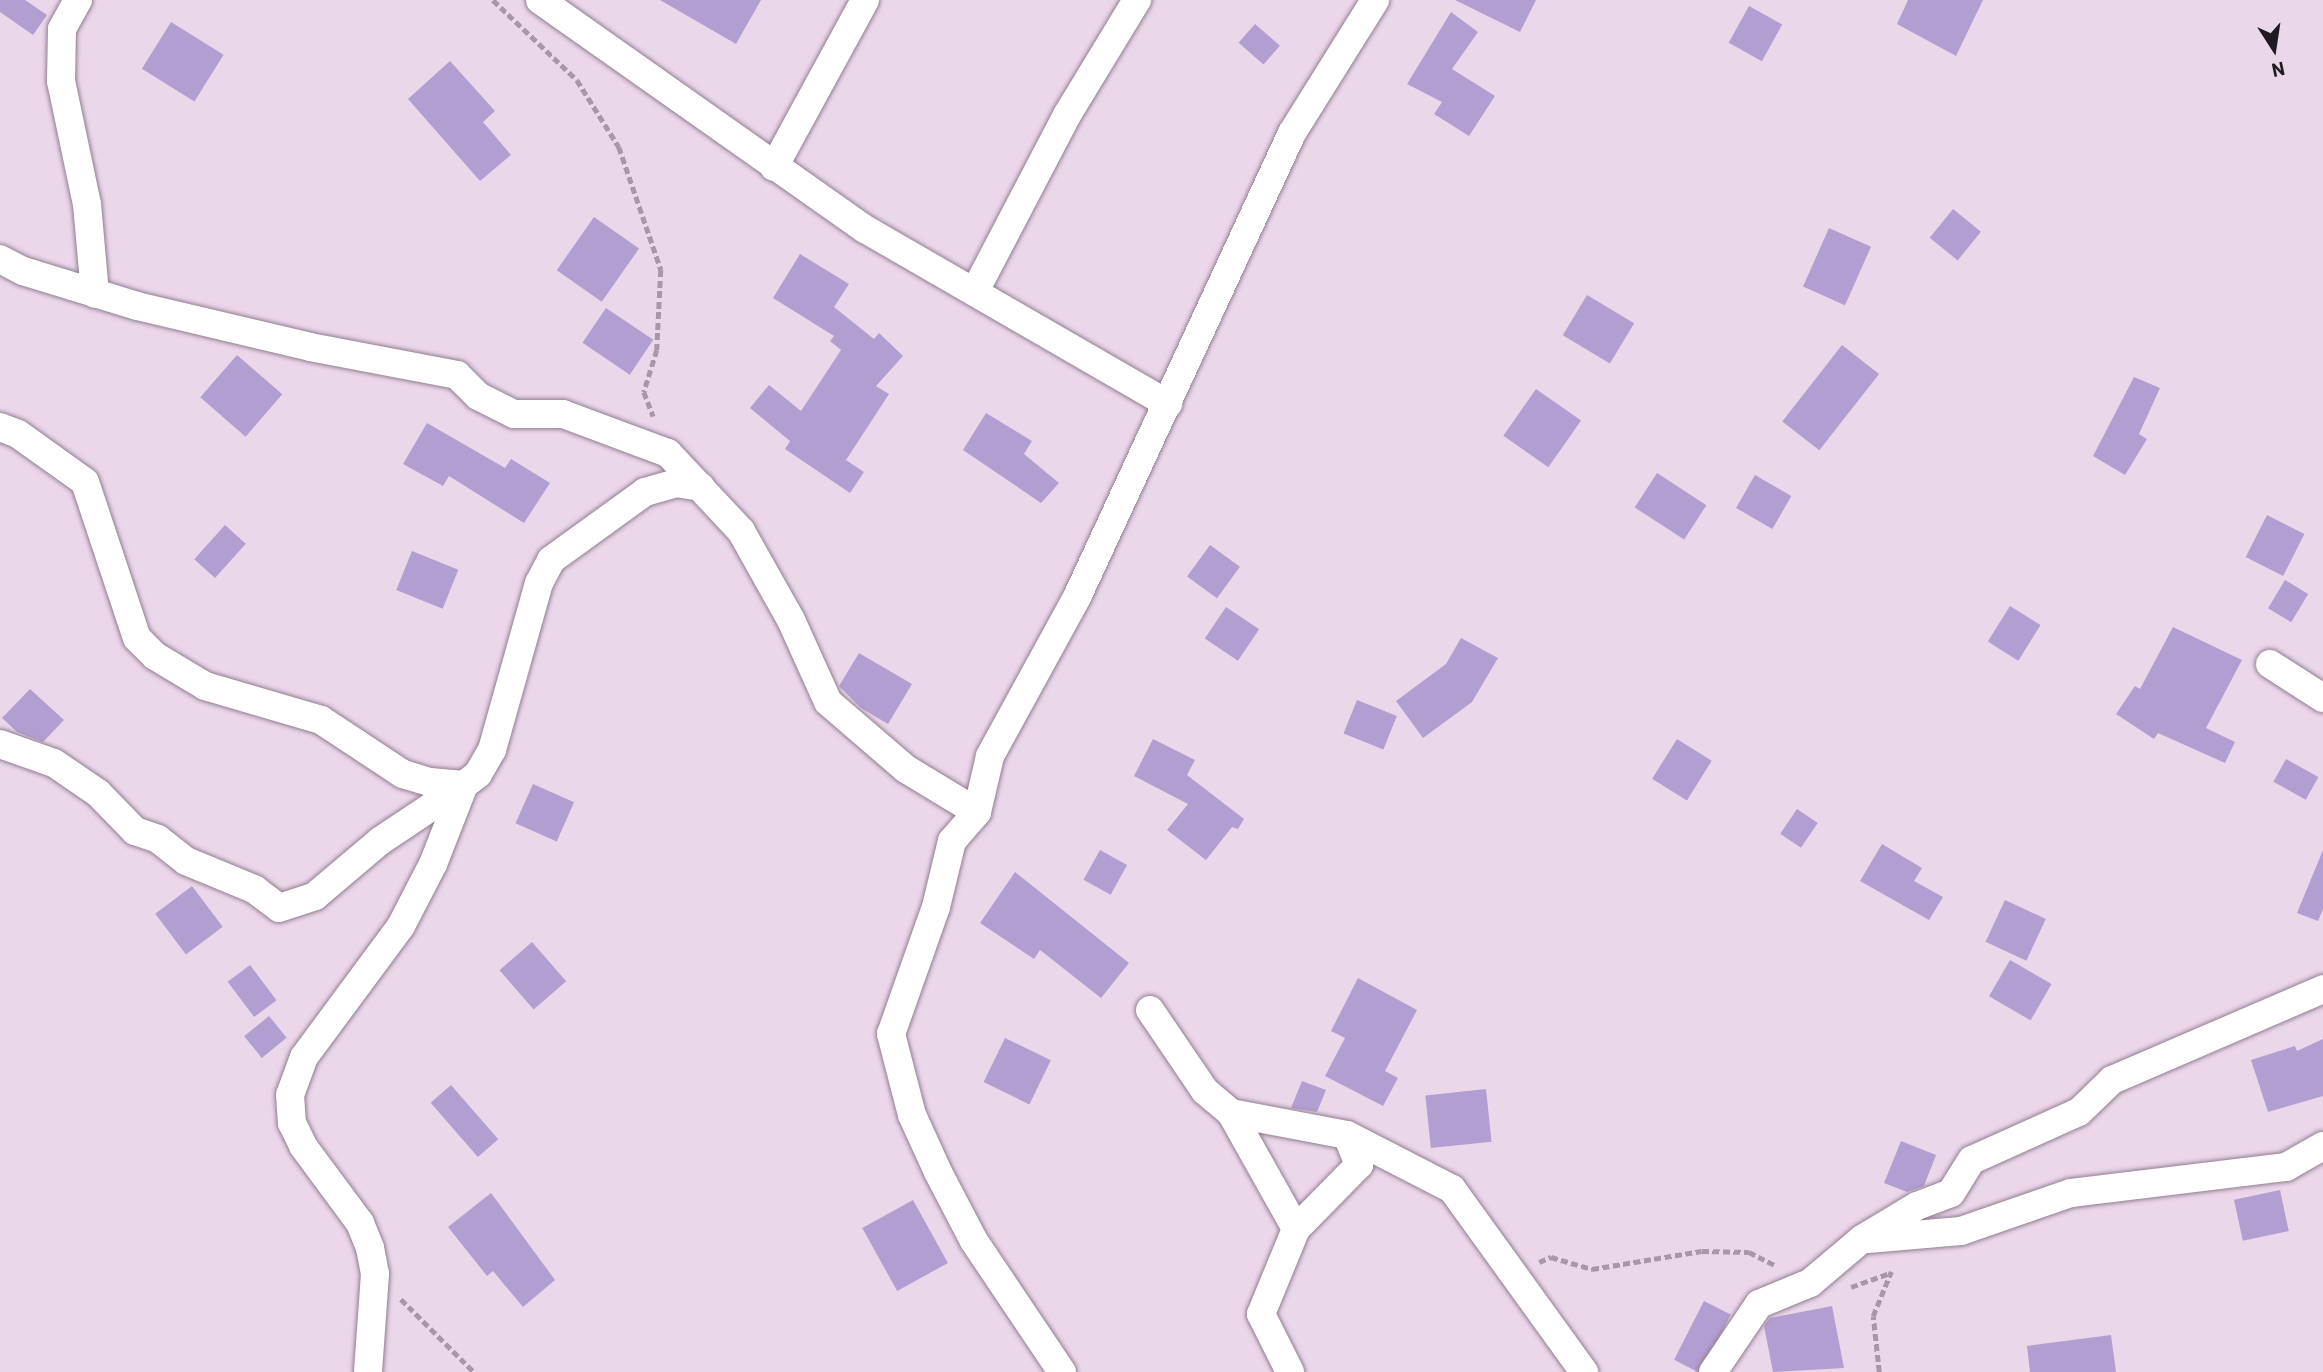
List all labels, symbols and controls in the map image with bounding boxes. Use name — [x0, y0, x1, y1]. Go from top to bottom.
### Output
north arrow — [2239, 14, 2309, 84]
text: N — [2270, 57, 2287, 83]

